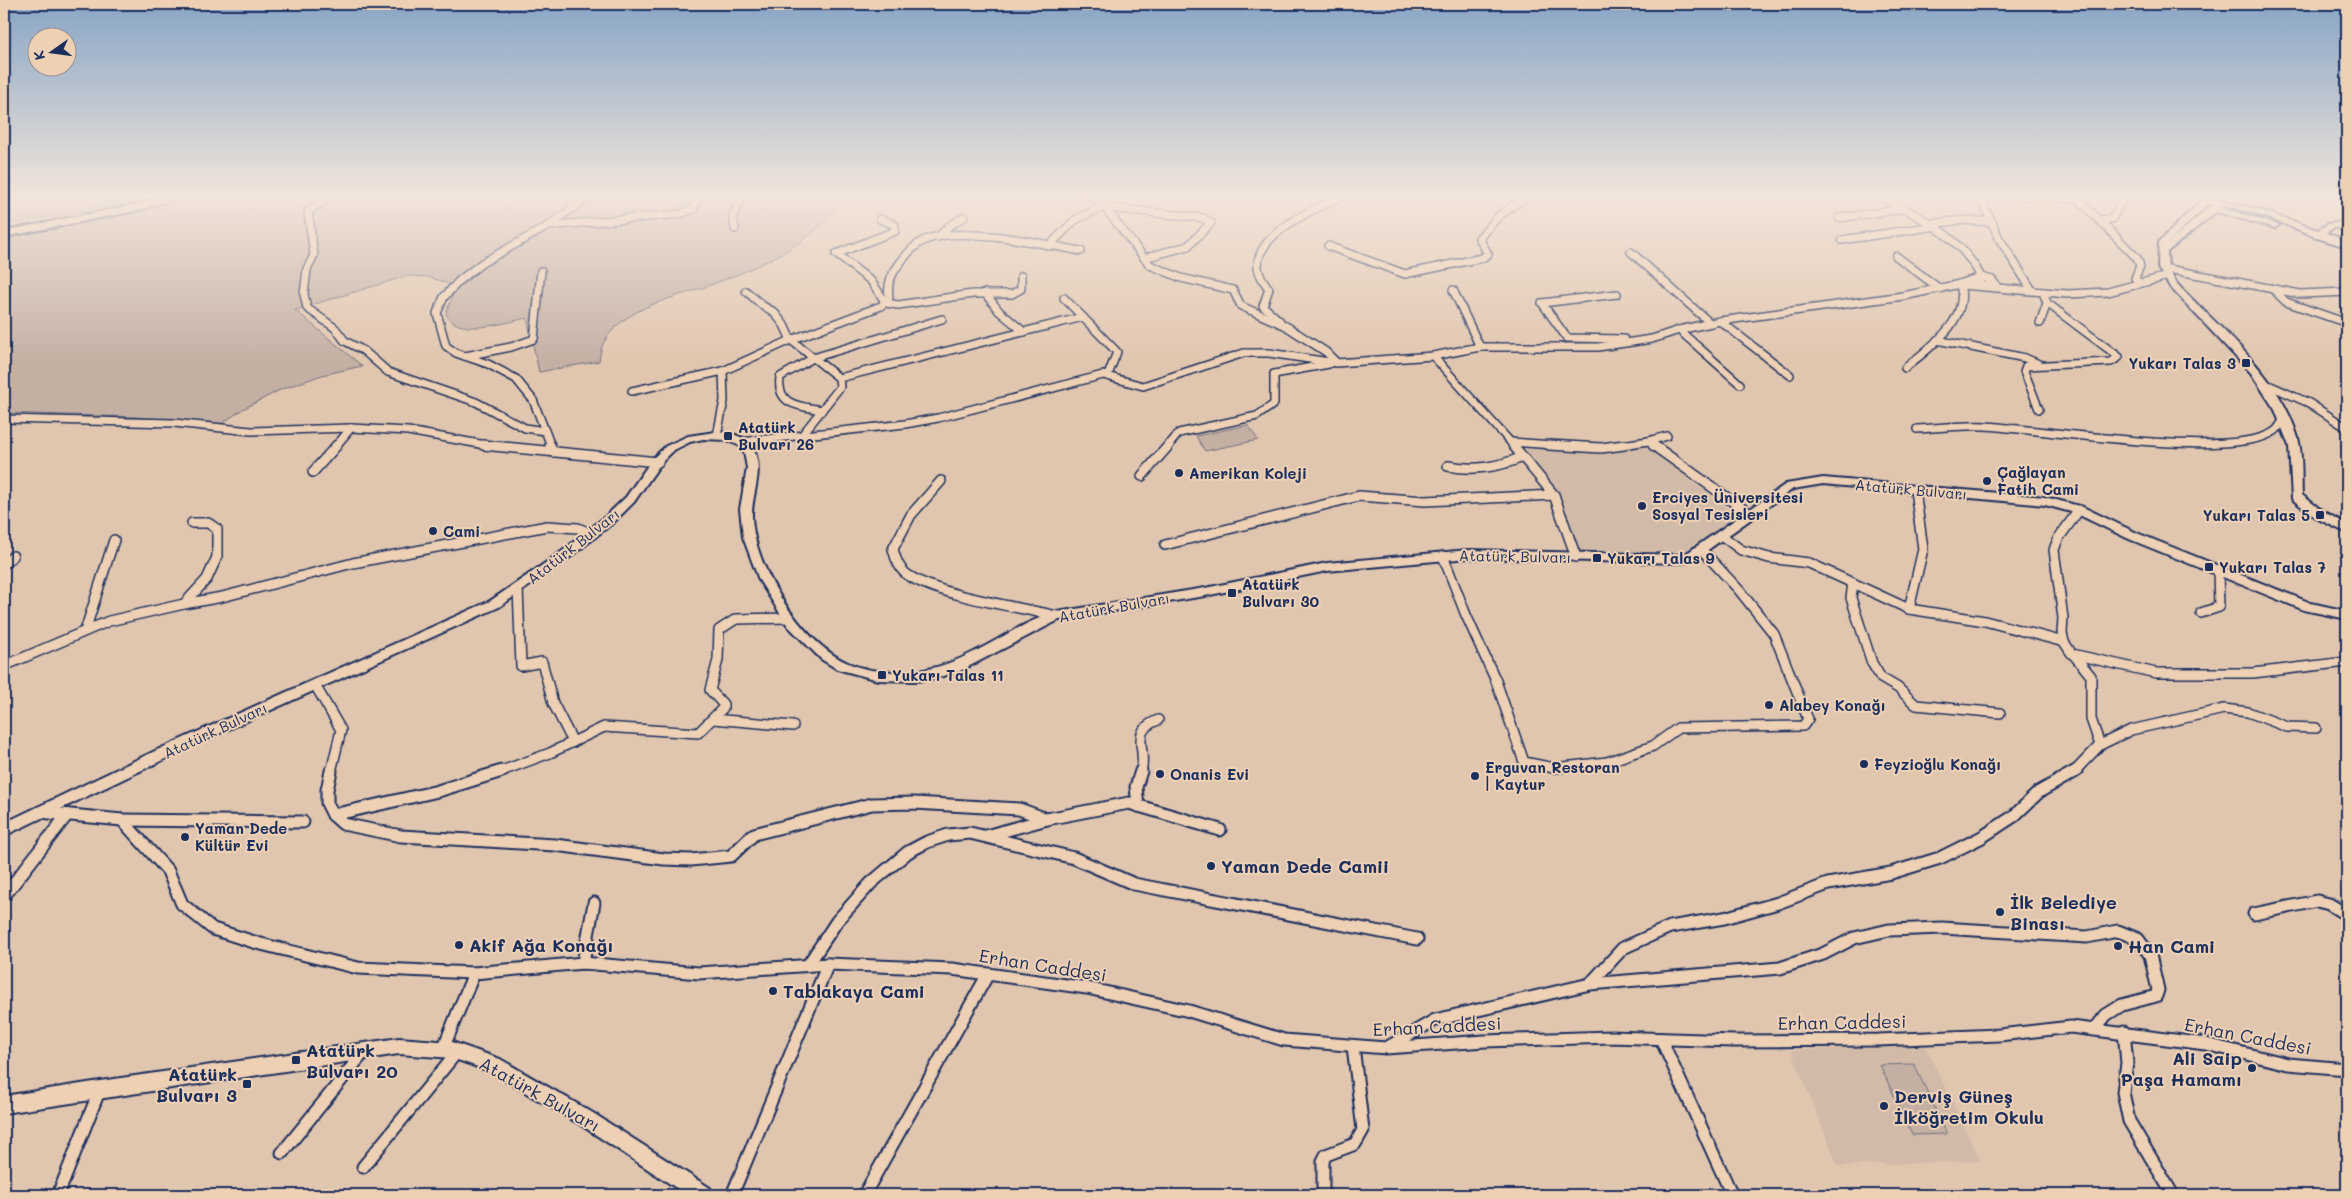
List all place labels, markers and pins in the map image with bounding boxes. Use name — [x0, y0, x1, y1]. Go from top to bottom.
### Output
place label: Yukarı Talas 3 — [2129, 353, 2236, 373]
marker: Yukarı Talas 3 — [2240, 357, 2252, 369]
place label: Atatürk Bulvarı 26 — [738, 417, 814, 454]
marker: Atatürk Bulvarı 26 — [722, 430, 734, 442]
place label: Çağlayan Fatih Cami — [1997, 462, 2079, 499]
place label: Amerikan Koleji — [1189, 463, 1307, 483]
marker: Amerikan Koleji — [1173, 467, 1185, 479]
marker: Çağlayan Fatih Cami — [1981, 475, 1993, 487]
place label: Erciyes Üniversitesi Sosyal Tesisleri — [1652, 487, 1803, 524]
marker: Erciyes Üniversitesi Sosyal Tesisleri — [1636, 500, 1648, 512]
place label: Yukarı Talas 5 — [2203, 505, 2310, 525]
marker: Yukarı Talas 5 — [2314, 509, 2326, 521]
place label: Cami — [443, 521, 480, 541]
marker: Cami — [427, 525, 439, 537]
place label: Yukarı Talas 9 — [1607, 548, 1715, 568]
marker: Yukarı Talas 9 — [1591, 552, 1603, 564]
place label: Yukarı Talas 7 — [2219, 557, 2326, 577]
marker: Yukarı Talas 7 — [2203, 561, 2215, 573]
place label: Atatürk Bulvarı 30 — [1242, 574, 1320, 611]
marker: Atatürk Bulvarı 30 — [1226, 587, 1238, 599]
place label: Yukarı Talas 11 — [892, 665, 1004, 685]
marker: Yukarı Talas 11 — [876, 669, 888, 681]
place label: Alabey Konağı — [1779, 695, 1886, 715]
marker: Alabey Konağı — [1763, 699, 1775, 711]
place label: Feyzioğlu Konağı — [1874, 754, 2001, 774]
place label: Erguvan Restoran | Kaytur — [1485, 757, 1620, 794]
marker: Feyzioğlu Konağı — [1858, 758, 1870, 770]
place label: Onanis Evi — [1170, 764, 1249, 784]
marker: Onanis Evi — [1154, 768, 1166, 780]
marker: Erguvan Restoran | Kaytur — [1469, 770, 1481, 782]
place label: Yaman Dede Kültür Evi — [195, 818, 287, 855]
marker: Yaman Dede Kültür Evi — [179, 831, 191, 843]
place label: Yaman Dede Camii — [1221, 854, 1389, 878]
marker: Yaman Dede Camii — [1205, 860, 1217, 872]
place label: İlk Belediye Binası — [2010, 890, 2117, 935]
marker: İlk Belediye Binası — [1994, 906, 2006, 918]
place label: Akif Ağa Konağı — [469, 933, 614, 957]
place label: Han Cami — [2128, 934, 2215, 958]
marker: Akif Ağa Konağı — [453, 939, 465, 951]
marker: Han Cami — [2112, 940, 2124, 952]
place label: Tablakaya Cami — [783, 979, 925, 1003]
marker: Tablakaya Cami — [767, 985, 779, 997]
place label: Atatürk Bulvarı 20 — [306, 1038, 398, 1083]
place label: Ali Saip Paşa Hamamı — [2121, 1046, 2242, 1091]
marker: Atatürk Bulvarı 20 — [290, 1054, 302, 1066]
place label: Atatürk Bulvarı 3 — [156, 1062, 237, 1107]
marker: Ali Saip Paşa Hamamı — [2246, 1062, 2258, 1074]
marker: Atatürk Bulvarı 3 — [241, 1078, 253, 1090]
place label: Derviş Güneş İlköğretim Okulu — [1894, 1084, 2044, 1129]
marker: Derviş Güneş İlköğretim Okulu — [1878, 1100, 1890, 1112]

